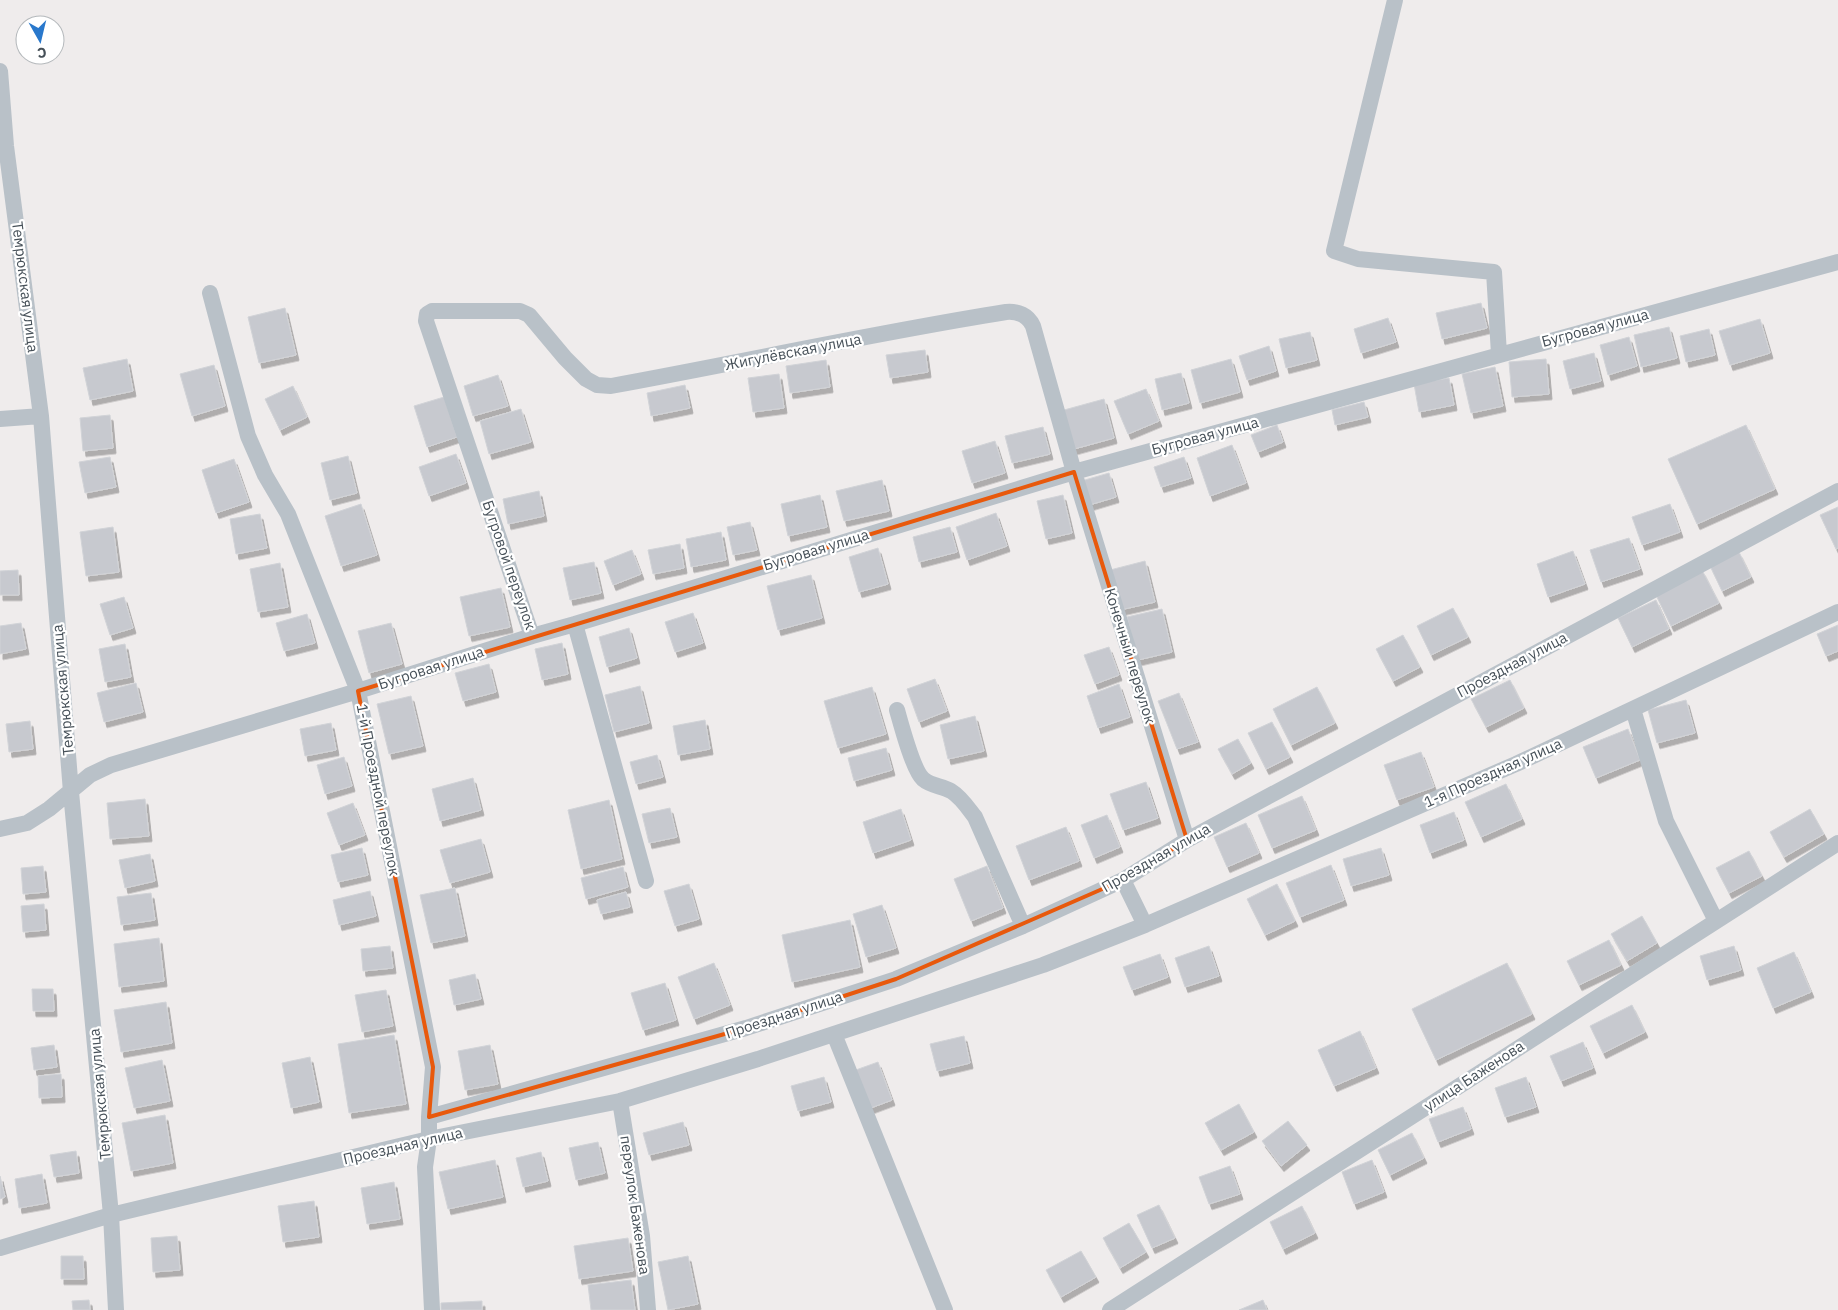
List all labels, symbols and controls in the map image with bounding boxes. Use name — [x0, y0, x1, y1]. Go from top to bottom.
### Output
north arrow — [15, 15, 65, 65]
text: С — [36, 43, 48, 62]
street label: Темрюкская улица — [8, 221, 43, 353]
street label: Бугровая улица — [1539, 304, 1650, 351]
street label: Жигулёвская улица — [723, 329, 863, 374]
street label: Бугровая улица — [1149, 412, 1260, 459]
street label: Бугровой переулок — [478, 498, 541, 632]
street label: Бугровая улица — [761, 524, 871, 575]
street label: Конечный переулок — [1101, 586, 1160, 726]
street label: Темрюкская улица — [47, 624, 78, 756]
street label: Проездная улица — [1453, 627, 1570, 702]
street label: Бугровая улица — [376, 642, 486, 694]
street label: 1-й Проездной переулок — [352, 702, 405, 878]
street label: 1-я Проездная улица — [1421, 734, 1565, 811]
street label: Проездная улица — [1098, 819, 1213, 896]
street label: Проездная улица — [723, 987, 845, 1042]
street label: Темрюкская улица — [84, 1028, 115, 1160]
street label: улица Баженова — [1420, 1036, 1527, 1115]
street label: Проездная улица — [341, 1123, 465, 1169]
street label: переулок Баженова — [616, 1134, 655, 1276]

